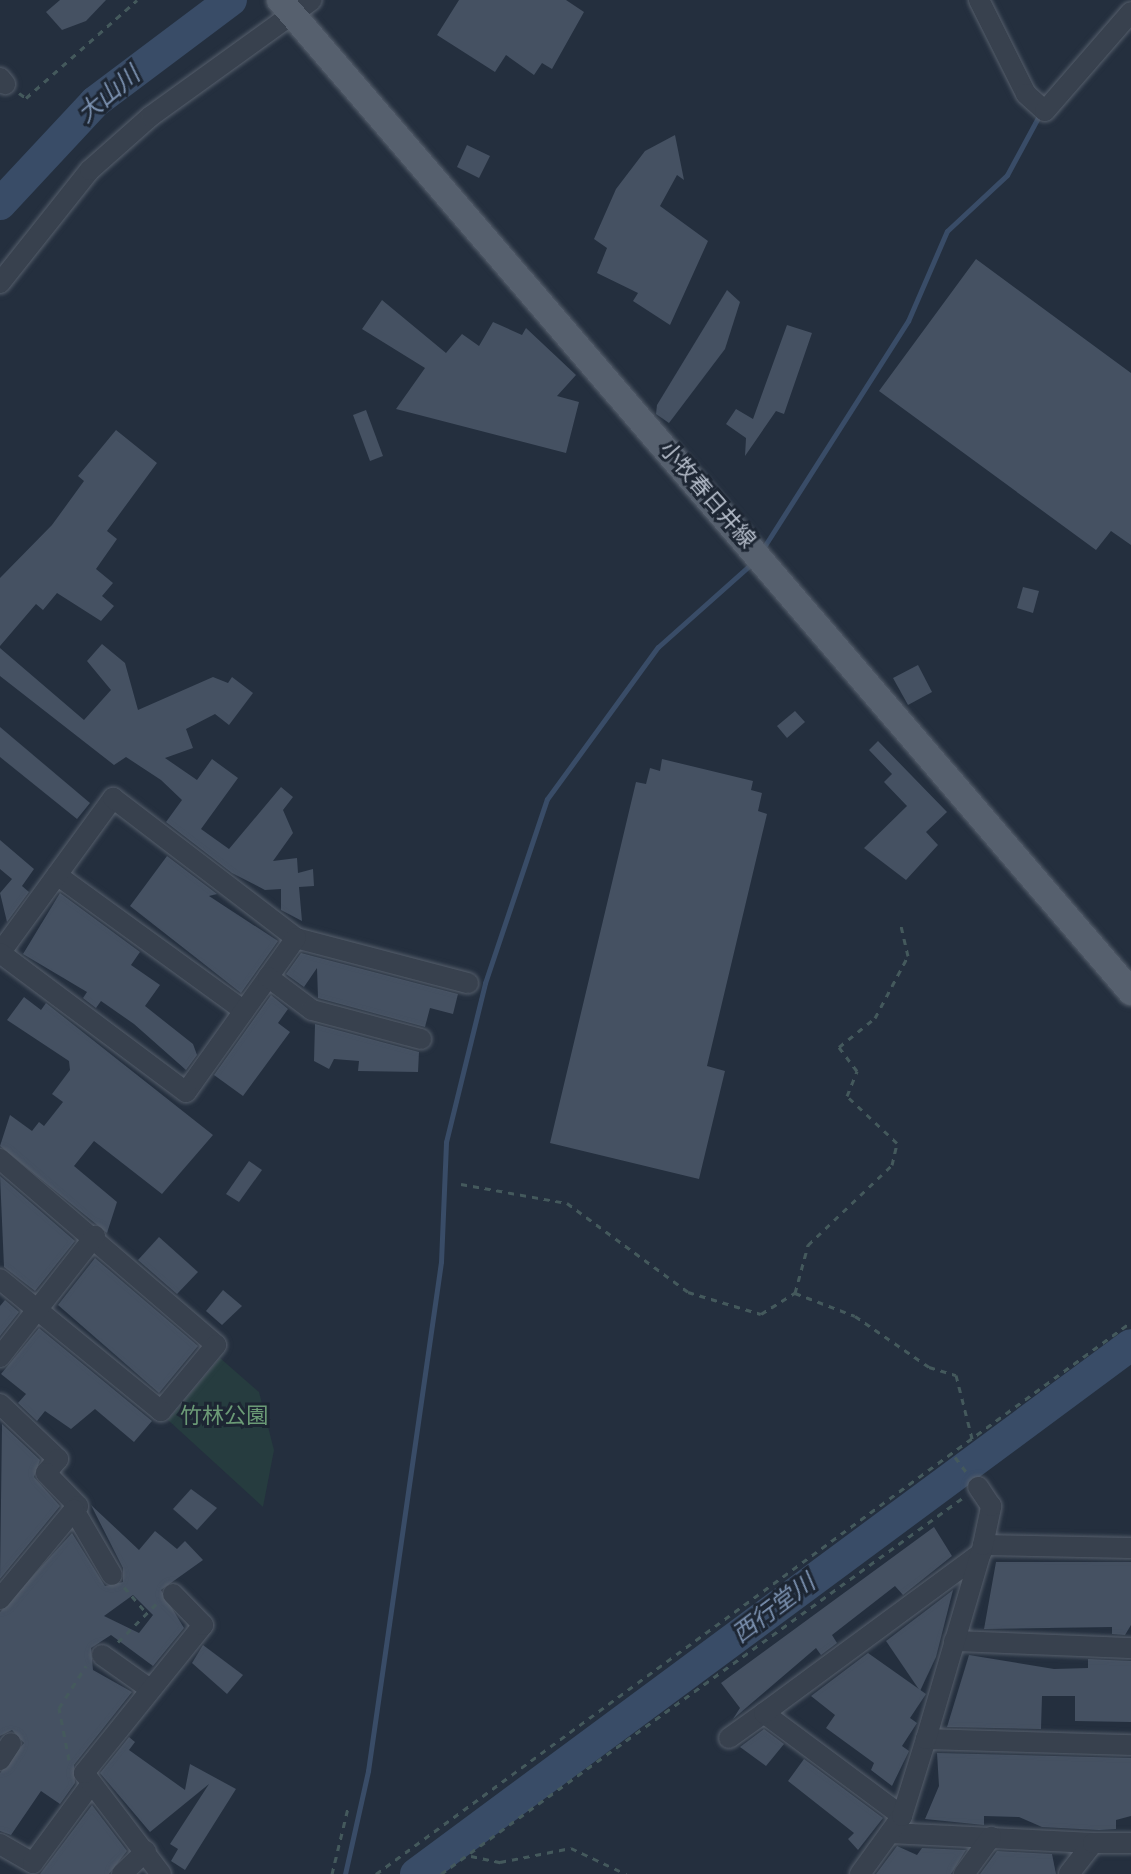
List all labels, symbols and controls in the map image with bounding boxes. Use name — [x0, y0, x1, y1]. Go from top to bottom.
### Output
water label: 大山川 — [72, 61, 146, 129]
street label: 小牧春日井線 — [654, 437, 760, 553]
park label: 竹林公園 — [180, 1404, 268, 1430]
water label: 西行堂川 — [727, 1569, 821, 1649]

